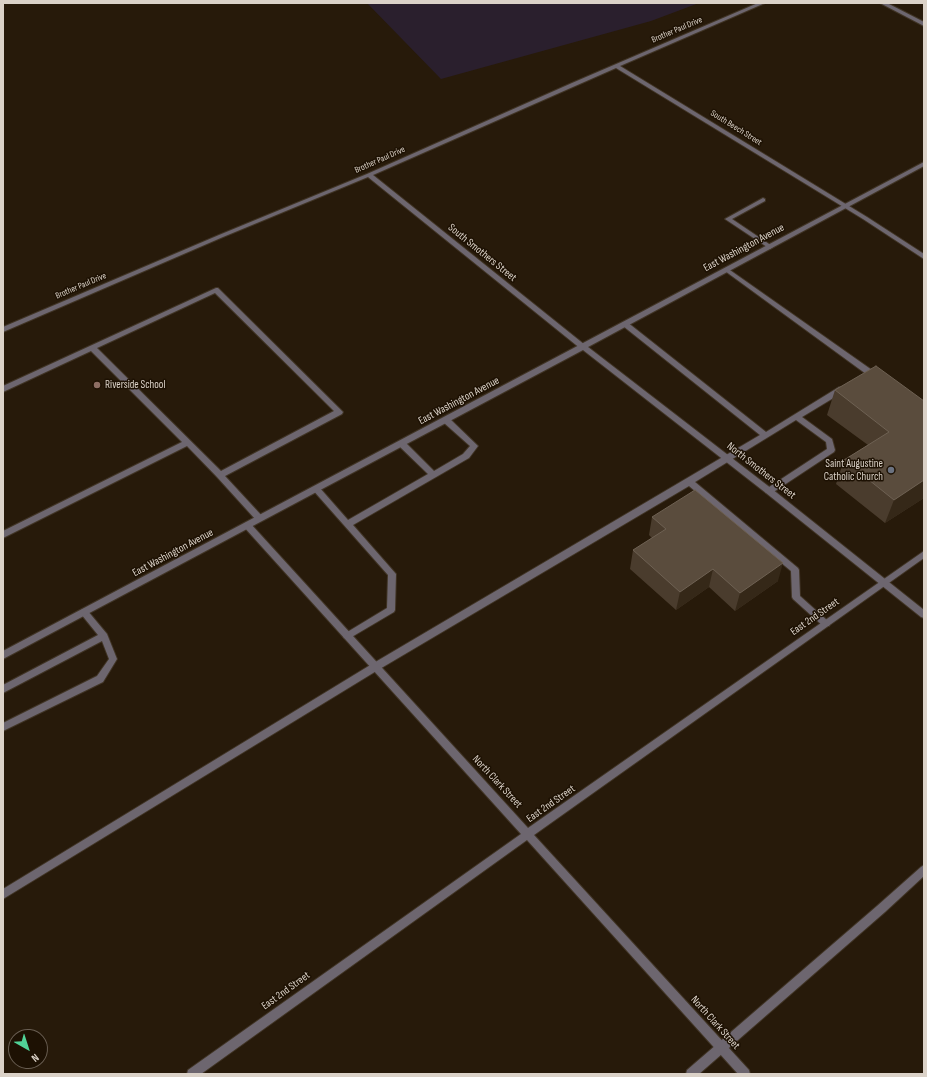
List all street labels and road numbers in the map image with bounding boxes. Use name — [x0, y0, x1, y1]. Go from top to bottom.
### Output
street label: Brother Paul Drive — [650, 14, 704, 46]
street label: South Beech Street — [708, 108, 764, 148]
street label: Brother Paul Drive — [353, 144, 407, 176]
street label: South Smothers Street — [445, 221, 519, 285]
street label: East Washington Avenue — [701, 221, 787, 275]
street label: Brother Paul Drive — [54, 270, 108, 302]
street label: East Washington Avenue — [416, 374, 502, 428]
street label: North Smothers Street — [724, 440, 798, 502]
street label: East Washington Avenue — [130, 526, 216, 580]
street label: East 2nd Street — [788, 595, 842, 639]
street label: North Clark Street — [469, 753, 525, 811]
street label: East 2nd Street — [524, 782, 578, 826]
street label: East 2nd Street — [259, 969, 313, 1013]
street label: North Clark Street — [688, 994, 742, 1052]

